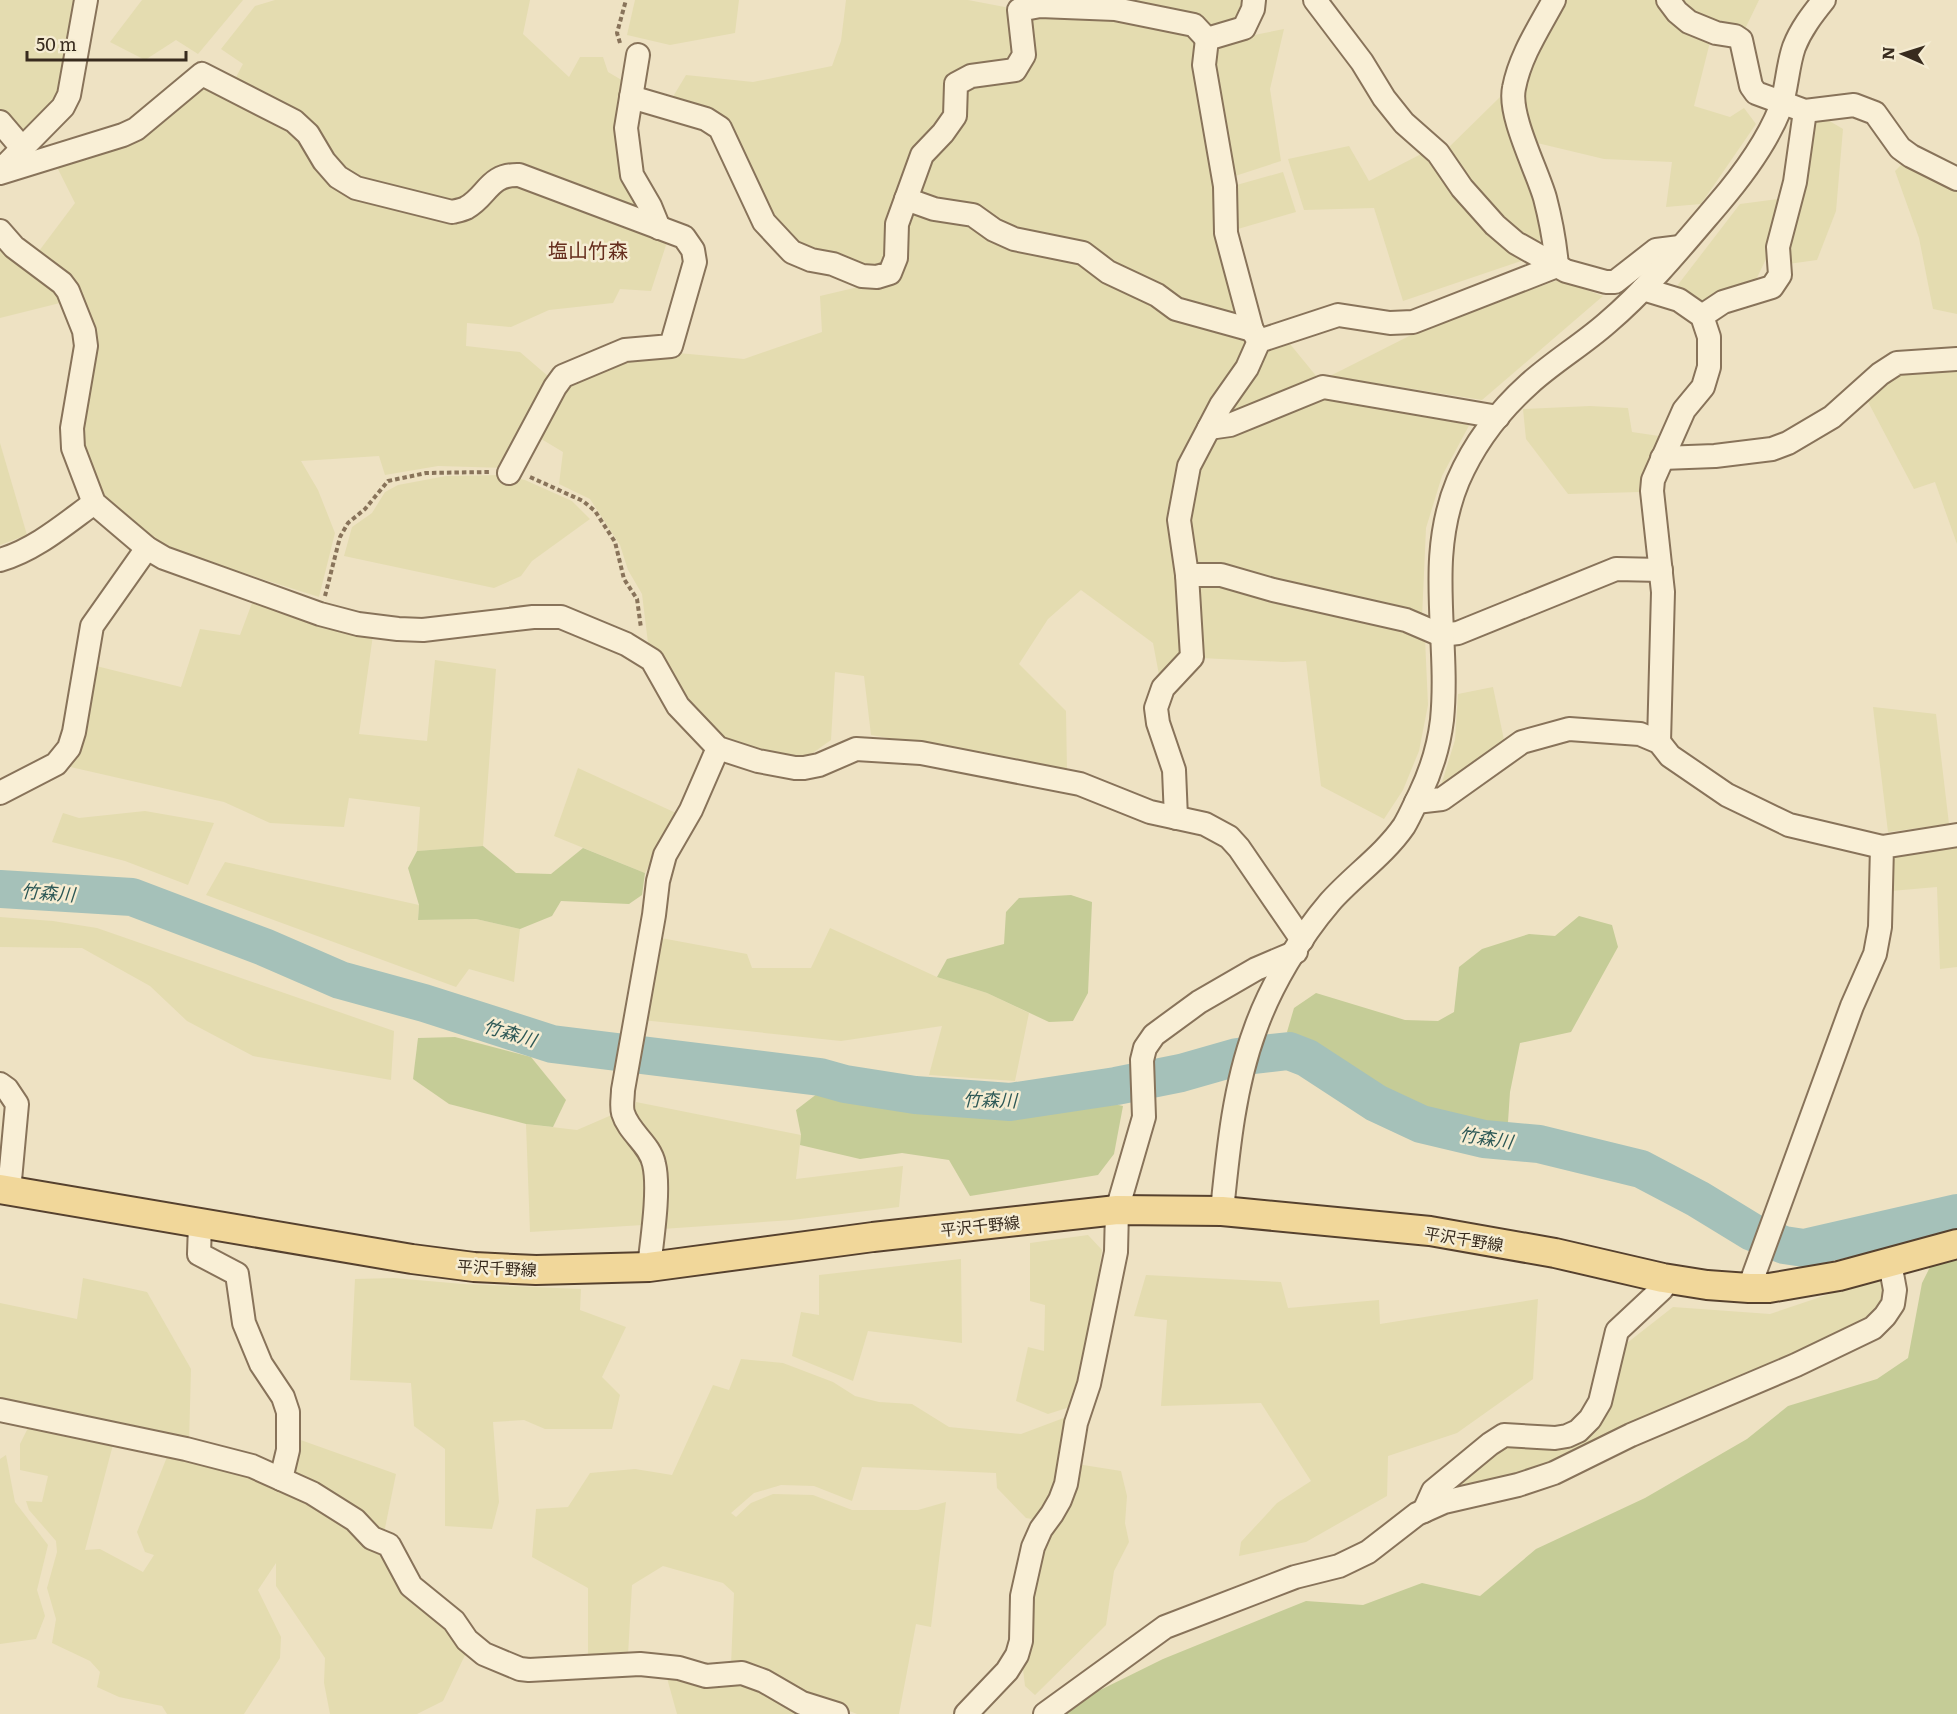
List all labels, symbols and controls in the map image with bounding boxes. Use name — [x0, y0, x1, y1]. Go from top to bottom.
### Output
scale bar — [27, 24, 186, 62]
north arrow — [1873, 24, 1933, 84]
text: 50 m — [36, 30, 77, 57]
text: N — [1875, 46, 1899, 61]
district label: 塩山竹森 — [548, 234, 628, 264]
water label: 竹森川 — [20, 877, 78, 907]
water label: 竹森川 — [480, 1011, 542, 1053]
water label: 竹森川 — [963, 1085, 1019, 1113]
water label: 竹森川 — [1457, 1119, 1517, 1155]
street label: 平沢千野線 — [939, 1209, 1021, 1241]
street label: 平沢千野線 — [1423, 1220, 1505, 1256]
street label: 平沢千野線 — [456, 1253, 538, 1281]

